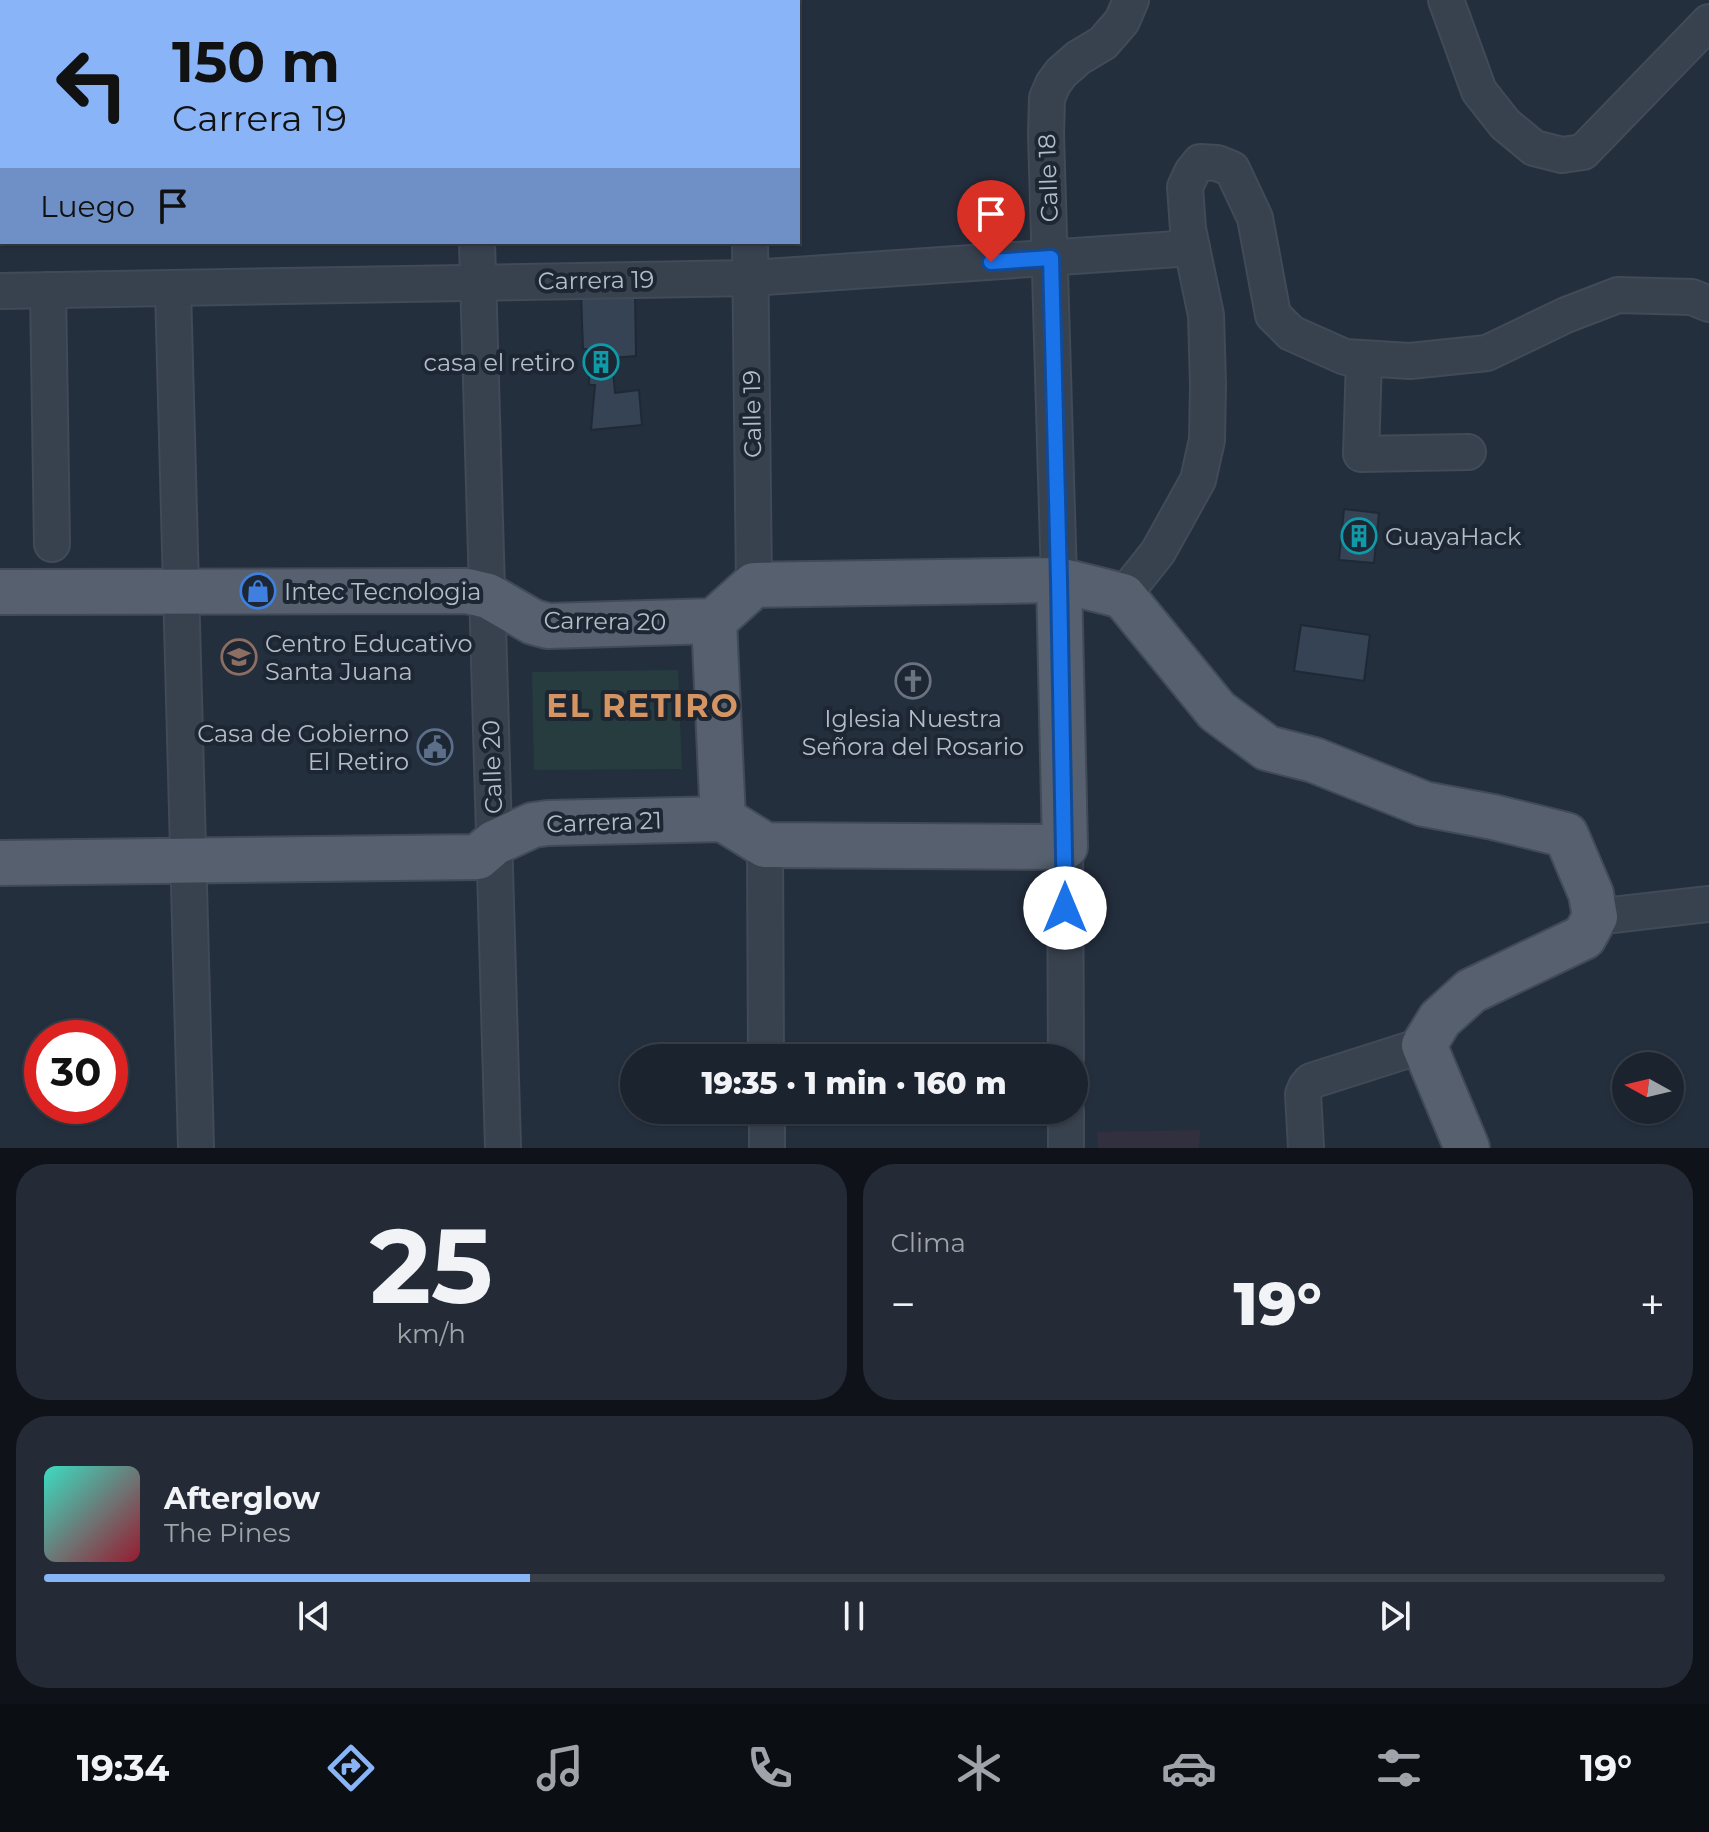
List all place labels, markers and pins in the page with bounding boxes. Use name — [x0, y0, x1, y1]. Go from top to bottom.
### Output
pin — [957, 180, 1025, 262]
building icon: casa el retiro — [582, 343, 620, 381]
place label: casa el retiro — [424, 348, 575, 377]
building icon: GuayaHack — [1340, 517, 1378, 555]
place label: GuayaHack — [1385, 522, 1522, 551]
shop icon: Intec Tecnologia — [239, 572, 277, 610]
place label: Intec Tecnologia — [284, 577, 481, 606]
place label: Centro Educativo Santa Juana — [265, 629, 472, 686]
school or university icon: Centro Educativo Santa Juana — [220, 638, 258, 676]
church icon: Iglesia Nuestra Señora del Rosario — [894, 662, 932, 700]
place label: Iglesia Nuestra Señora del Rosario — [802, 704, 1024, 761]
place label: Casa de Gobierno El Retiro — [197, 719, 409, 776]
public building icon: Casa de Gobierno El Retiro — [416, 728, 454, 766]

